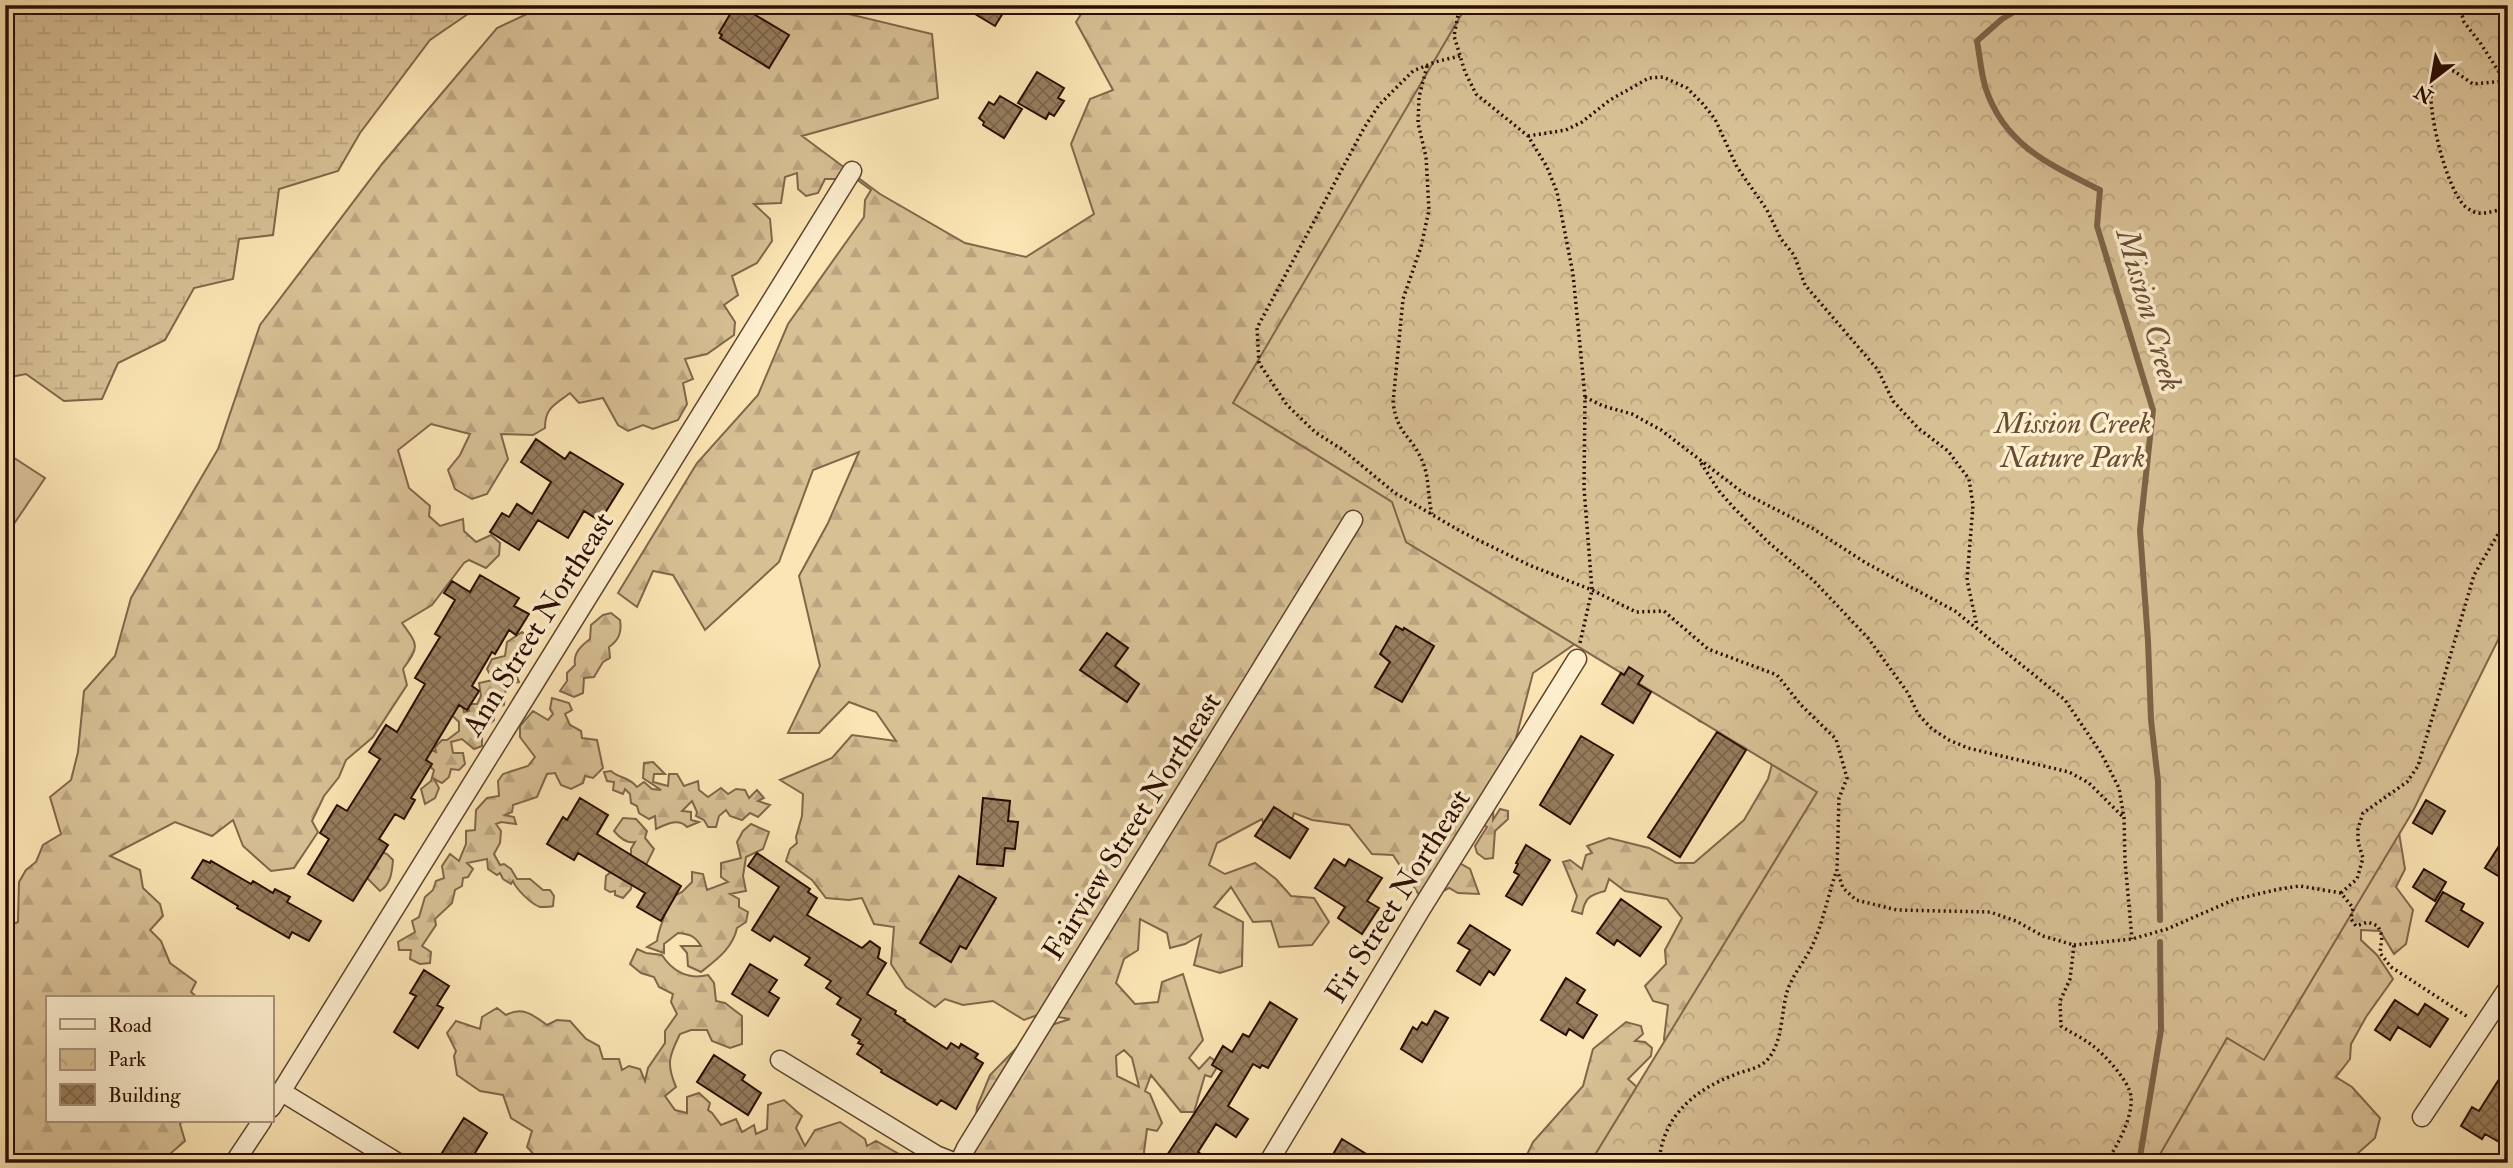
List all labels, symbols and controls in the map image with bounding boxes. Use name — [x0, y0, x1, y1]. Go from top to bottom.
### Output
north arrow — [2398, 46, 2468, 116]
text: N — [2409, 79, 2438, 109]
water label: Mission Creek — [2106, 222, 2191, 396]
park label: Mission Creek Nature Park — [1993, 405, 2151, 476]
street label: Ann Street Northeast — [454, 505, 622, 744]
street label: Fairview Street Northeast — [1035, 685, 1230, 967]
street label: Fir Street Northeast — [1317, 782, 1479, 1010]
legend — [46, 996, 273, 1122]
text: Road — [108, 1012, 153, 1039]
text: Park — [108, 1046, 146, 1073]
text: Building — [108, 1082, 181, 1109]

